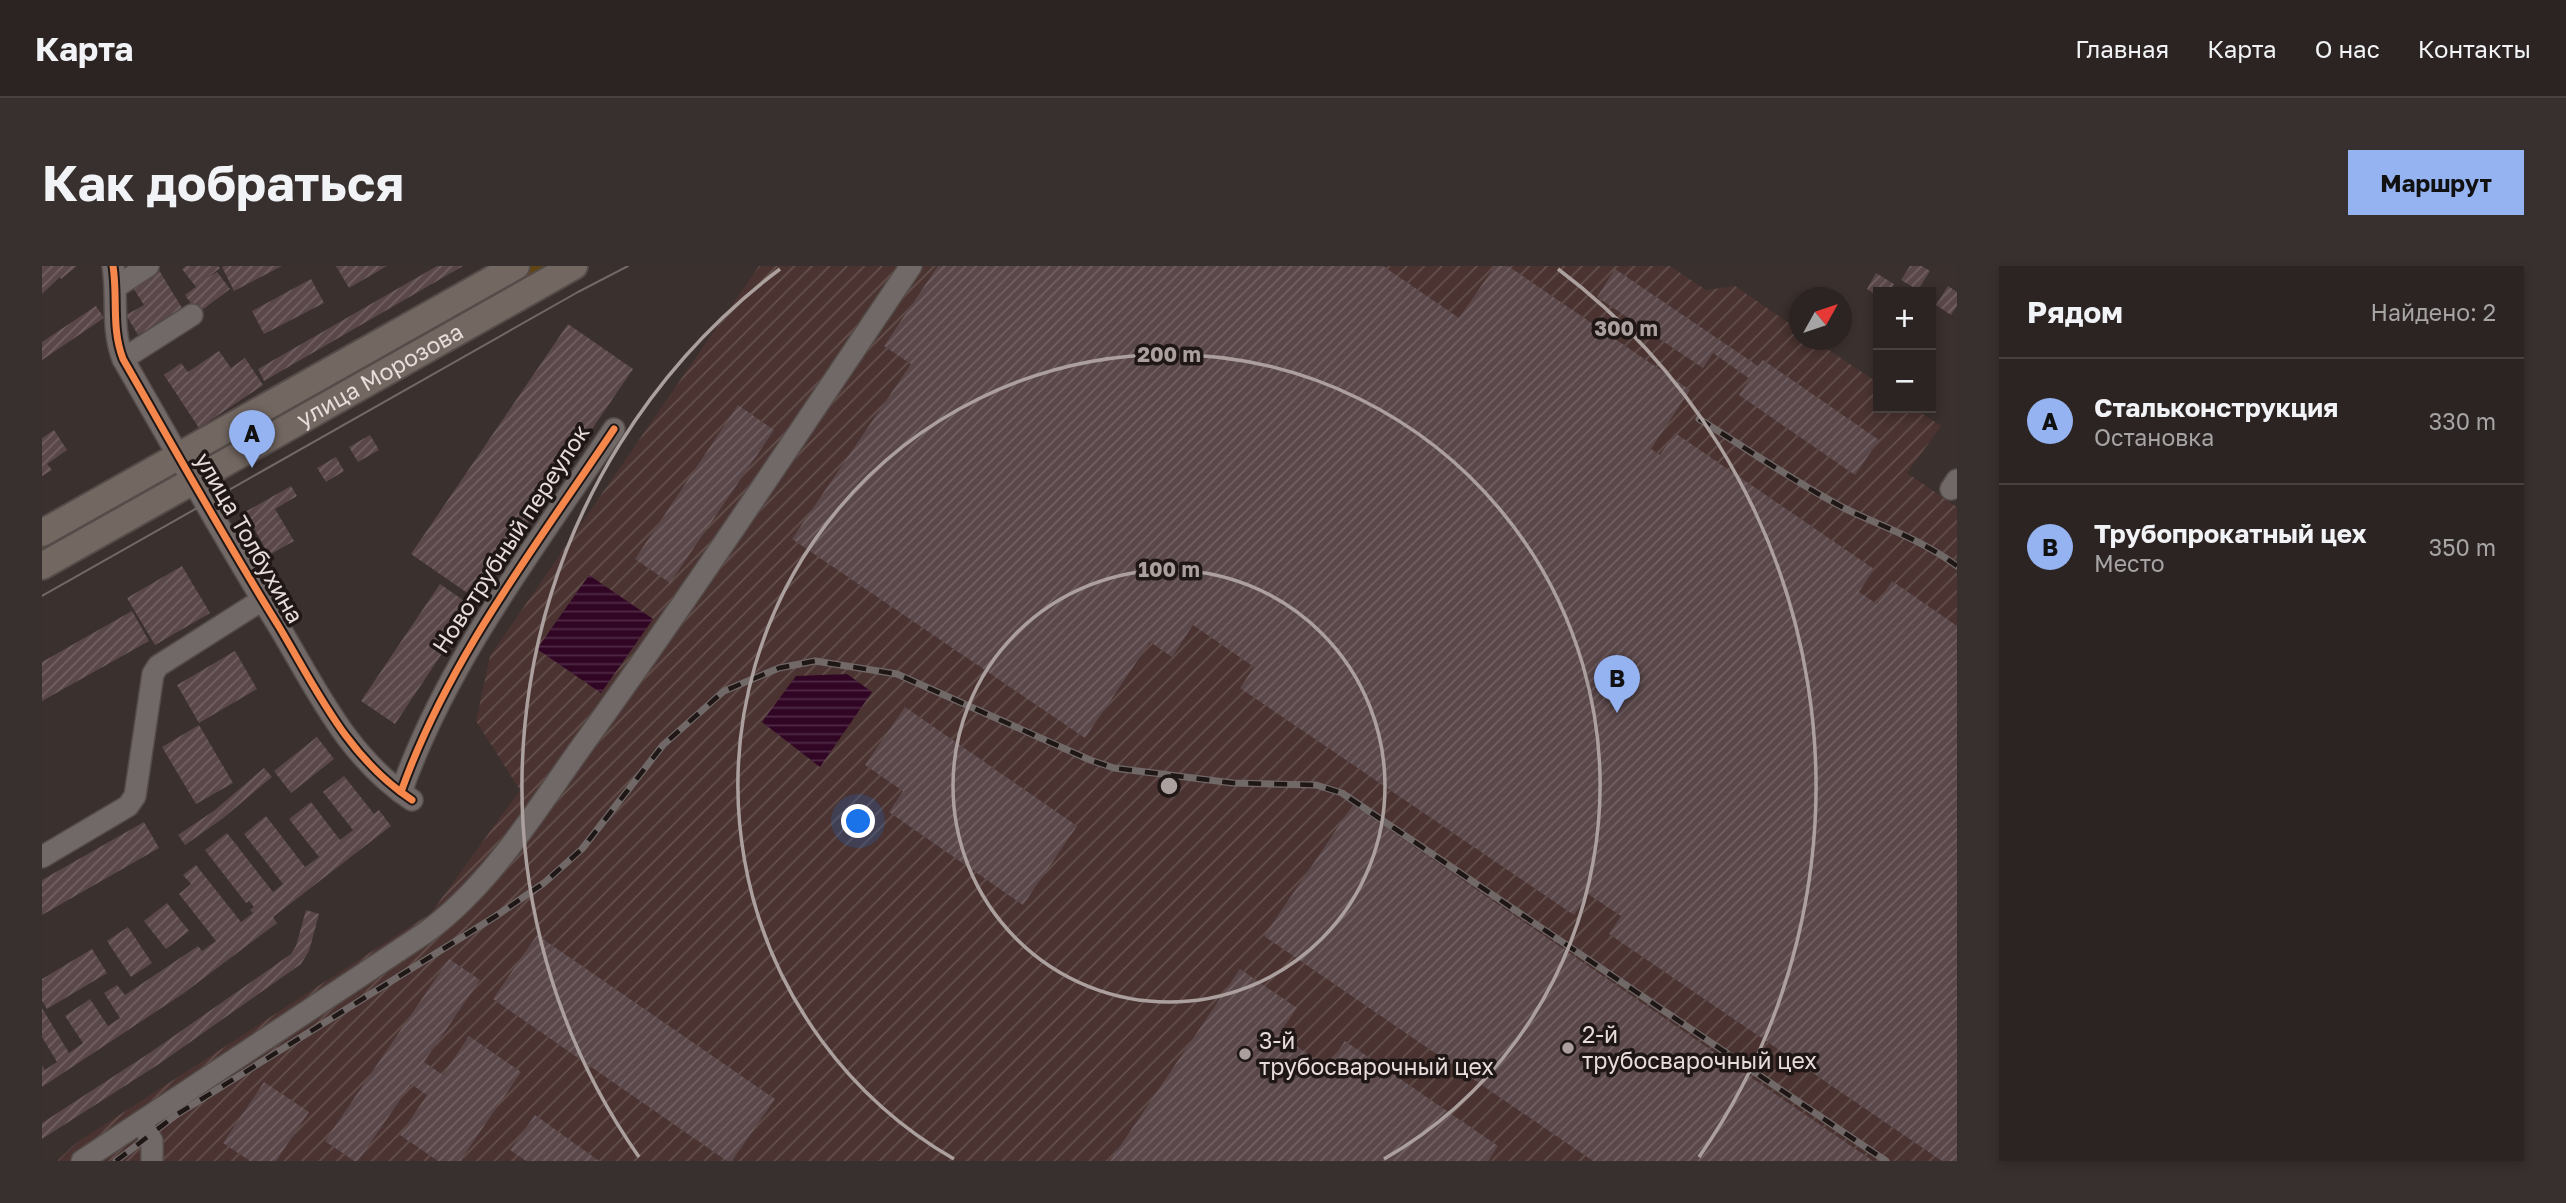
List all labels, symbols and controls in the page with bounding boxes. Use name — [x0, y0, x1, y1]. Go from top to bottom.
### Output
text: Карта — [35, 29, 134, 68]
text: Главная — [2075, 34, 2169, 63]
text: Карта — [2207, 34, 2277, 63]
text: О нас — [2315, 34, 2380, 63]
text: Контакты — [2418, 34, 2531, 63]
button: Маршрут — [2348, 150, 2524, 215]
text: Как добраться — [42, 153, 404, 212]
north arrow — [1789, 287, 1852, 350]
map controls — [1873, 287, 1936, 413]
button: + — [1873, 287, 1936, 350]
text: Рядом — [2027, 294, 2123, 330]
text: Найдено: 2 — [2370, 298, 2496, 326]
text: 300 m — [1594, 315, 1658, 341]
street label: улица Морозова — [291, 317, 468, 433]
text: 200 m — [1137, 341, 1201, 367]
button: − — [1873, 350, 1936, 413]
text: Стальконструкция — [2094, 392, 2338, 423]
text: A — [2042, 407, 2058, 435]
text: 330 m — [2429, 407, 2496, 435]
pin: A — [229, 410, 275, 468]
street label: Новотрубный переулок — [426, 419, 595, 658]
text: Остановка — [2094, 423, 2214, 451]
street label: улица Толбухина — [190, 447, 310, 628]
text: Трубопрокатный цех — [2094, 518, 2367, 549]
text: B — [2042, 533, 2058, 561]
text: 350 m — [2429, 533, 2496, 561]
text: Место — [2094, 549, 2165, 577]
text: 100 m — [1138, 556, 1200, 582]
pin: B — [1594, 655, 1640, 713]
centre of rings — [1157, 774, 1181, 798]
your location — [841, 804, 875, 838]
place label: 2-й трубосварочный цех — [1582, 1020, 1817, 1074]
place label: 3-й трубосварочный цех — [1259, 1026, 1494, 1080]
marker: 2-й трубосварочный цех — [1560, 1040, 1576, 1056]
marker: 3-й трубосварочный цех — [1237, 1046, 1253, 1062]

